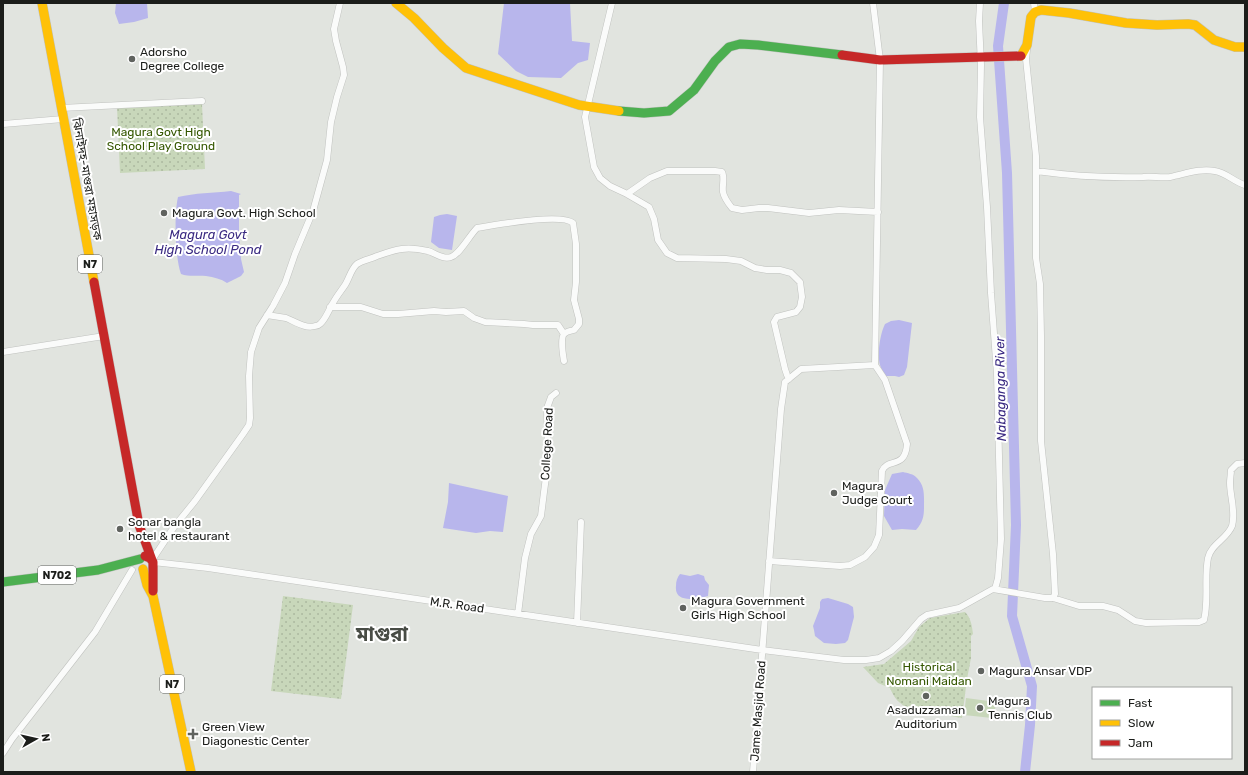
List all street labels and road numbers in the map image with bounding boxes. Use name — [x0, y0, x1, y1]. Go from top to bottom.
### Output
street label: ঝিনাইদহ-মাগুরা মহাসড়ক — [69, 116, 106, 242]
road number: N7 — [78, 255, 102, 273]
street label: College Road — [538, 407, 556, 481]
road number: N702 — [38, 566, 76, 584]
street label: M.R. Road — [429, 594, 485, 616]
street label: Jame Masjid Road — [747, 660, 769, 762]
road number: N7 — [160, 675, 184, 693]

